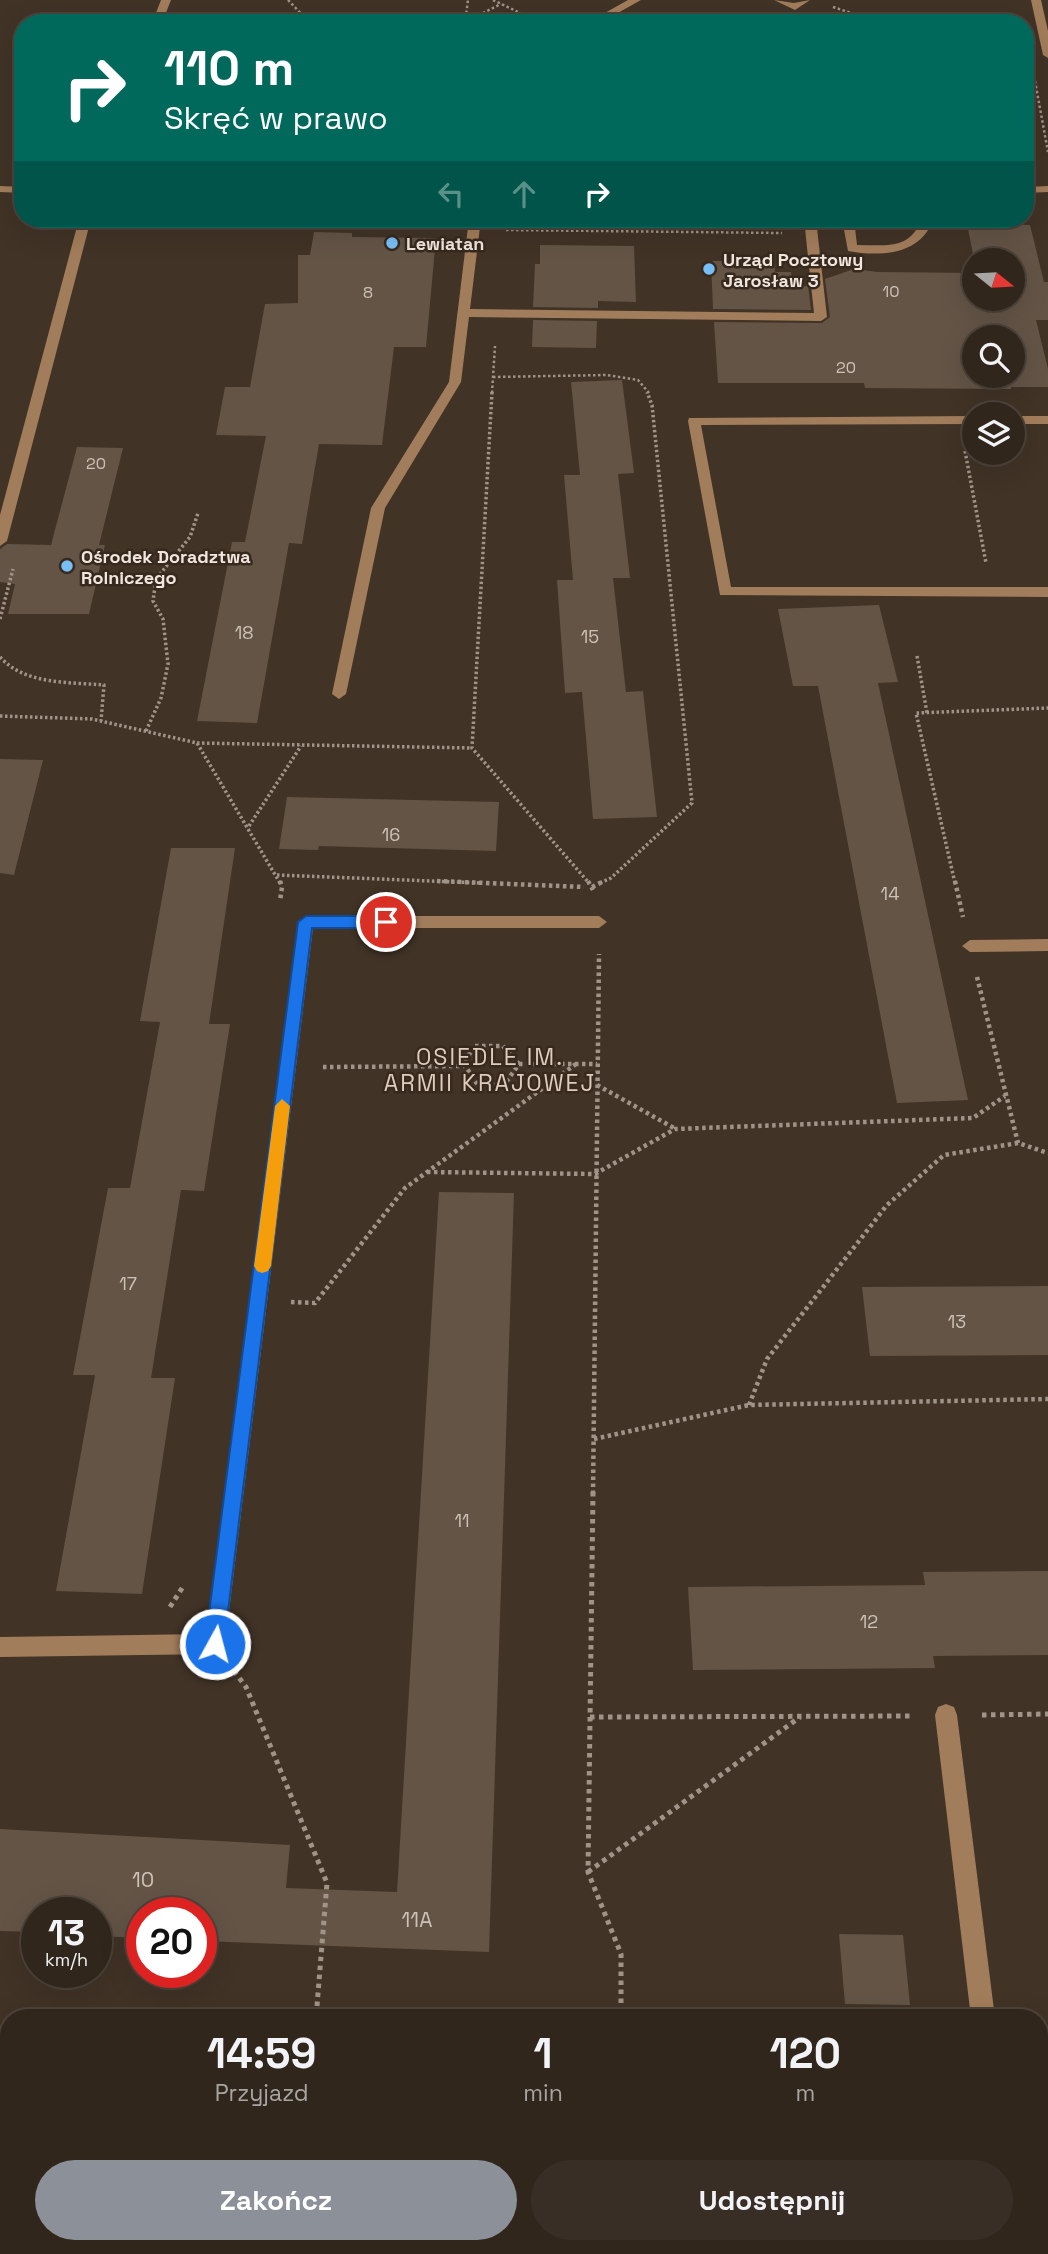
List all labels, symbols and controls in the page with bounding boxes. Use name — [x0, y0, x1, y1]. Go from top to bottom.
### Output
text: 110 m — [164, 37, 294, 99]
icon: right — [49, 42, 140, 133]
text: Skręć w prawo — [164, 98, 388, 138]
icon: left — [432, 175, 470, 213]
icon: ahead — [505, 175, 543, 213]
icon: right — [578, 175, 616, 213]
place label: Lewiatan — [406, 232, 484, 255]
marker: Lewiatan — [384, 235, 400, 251]
place label: Urząd Pocztowy Jarosław 3 — [723, 248, 863, 292]
north arrow — [962, 248, 1026, 312]
map controls — [962, 248, 1025, 465]
marker: Urząd Pocztowy Jarosław 3 — [701, 261, 717, 277]
house number: 10 — [883, 281, 899, 302]
house number: 8 — [363, 282, 373, 303]
button: search — [962, 325, 1025, 388]
house number: 20 — [836, 357, 856, 378]
button: layers — [962, 402, 1025, 465]
house number: 20 — [86, 453, 106, 474]
place label: Ośrodek Doradztwa Rolniczego — [81, 545, 251, 589]
marker: Ośrodek Doradztwa Rolniczego — [59, 558, 75, 574]
house number: 18 — [235, 621, 253, 644]
house number: 15 — [581, 625, 599, 648]
house number: 16 — [382, 823, 400, 846]
house number: 14 — [881, 882, 899, 905]
pin — [356, 892, 416, 952]
icon: arrive — [367, 903, 405, 941]
district label: OSIEDLE IM. ARMII KRAJOWEJ — [384, 1042, 596, 1098]
house number: 17 — [119, 1272, 137, 1295]
house number: 13 — [948, 1310, 966, 1333]
house number: 11 — [454, 1509, 470, 1532]
position arrow — [178, 1607, 252, 1681]
house number: 12 — [860, 1610, 878, 1633]
house number: 10 — [132, 1866, 154, 1893]
speed limit sign: 20 — [126, 1897, 217, 1988]
house number: 11A — [402, 1906, 432, 1933]
text: 13 — [48, 1911, 85, 1955]
text: km/h — [45, 1948, 88, 1971]
text: 14:59 — [207, 2027, 316, 2080]
text: 1 — [534, 2027, 553, 2080]
text: 120 — [770, 2027, 841, 2080]
text: Przyjazd — [215, 2078, 309, 2108]
text: min — [523, 2078, 563, 2108]
text: m — [796, 2078, 815, 2108]
button: Zakończ — [35, 2160, 517, 2240]
button: Udostępnij — [531, 2160, 1013, 2240]

